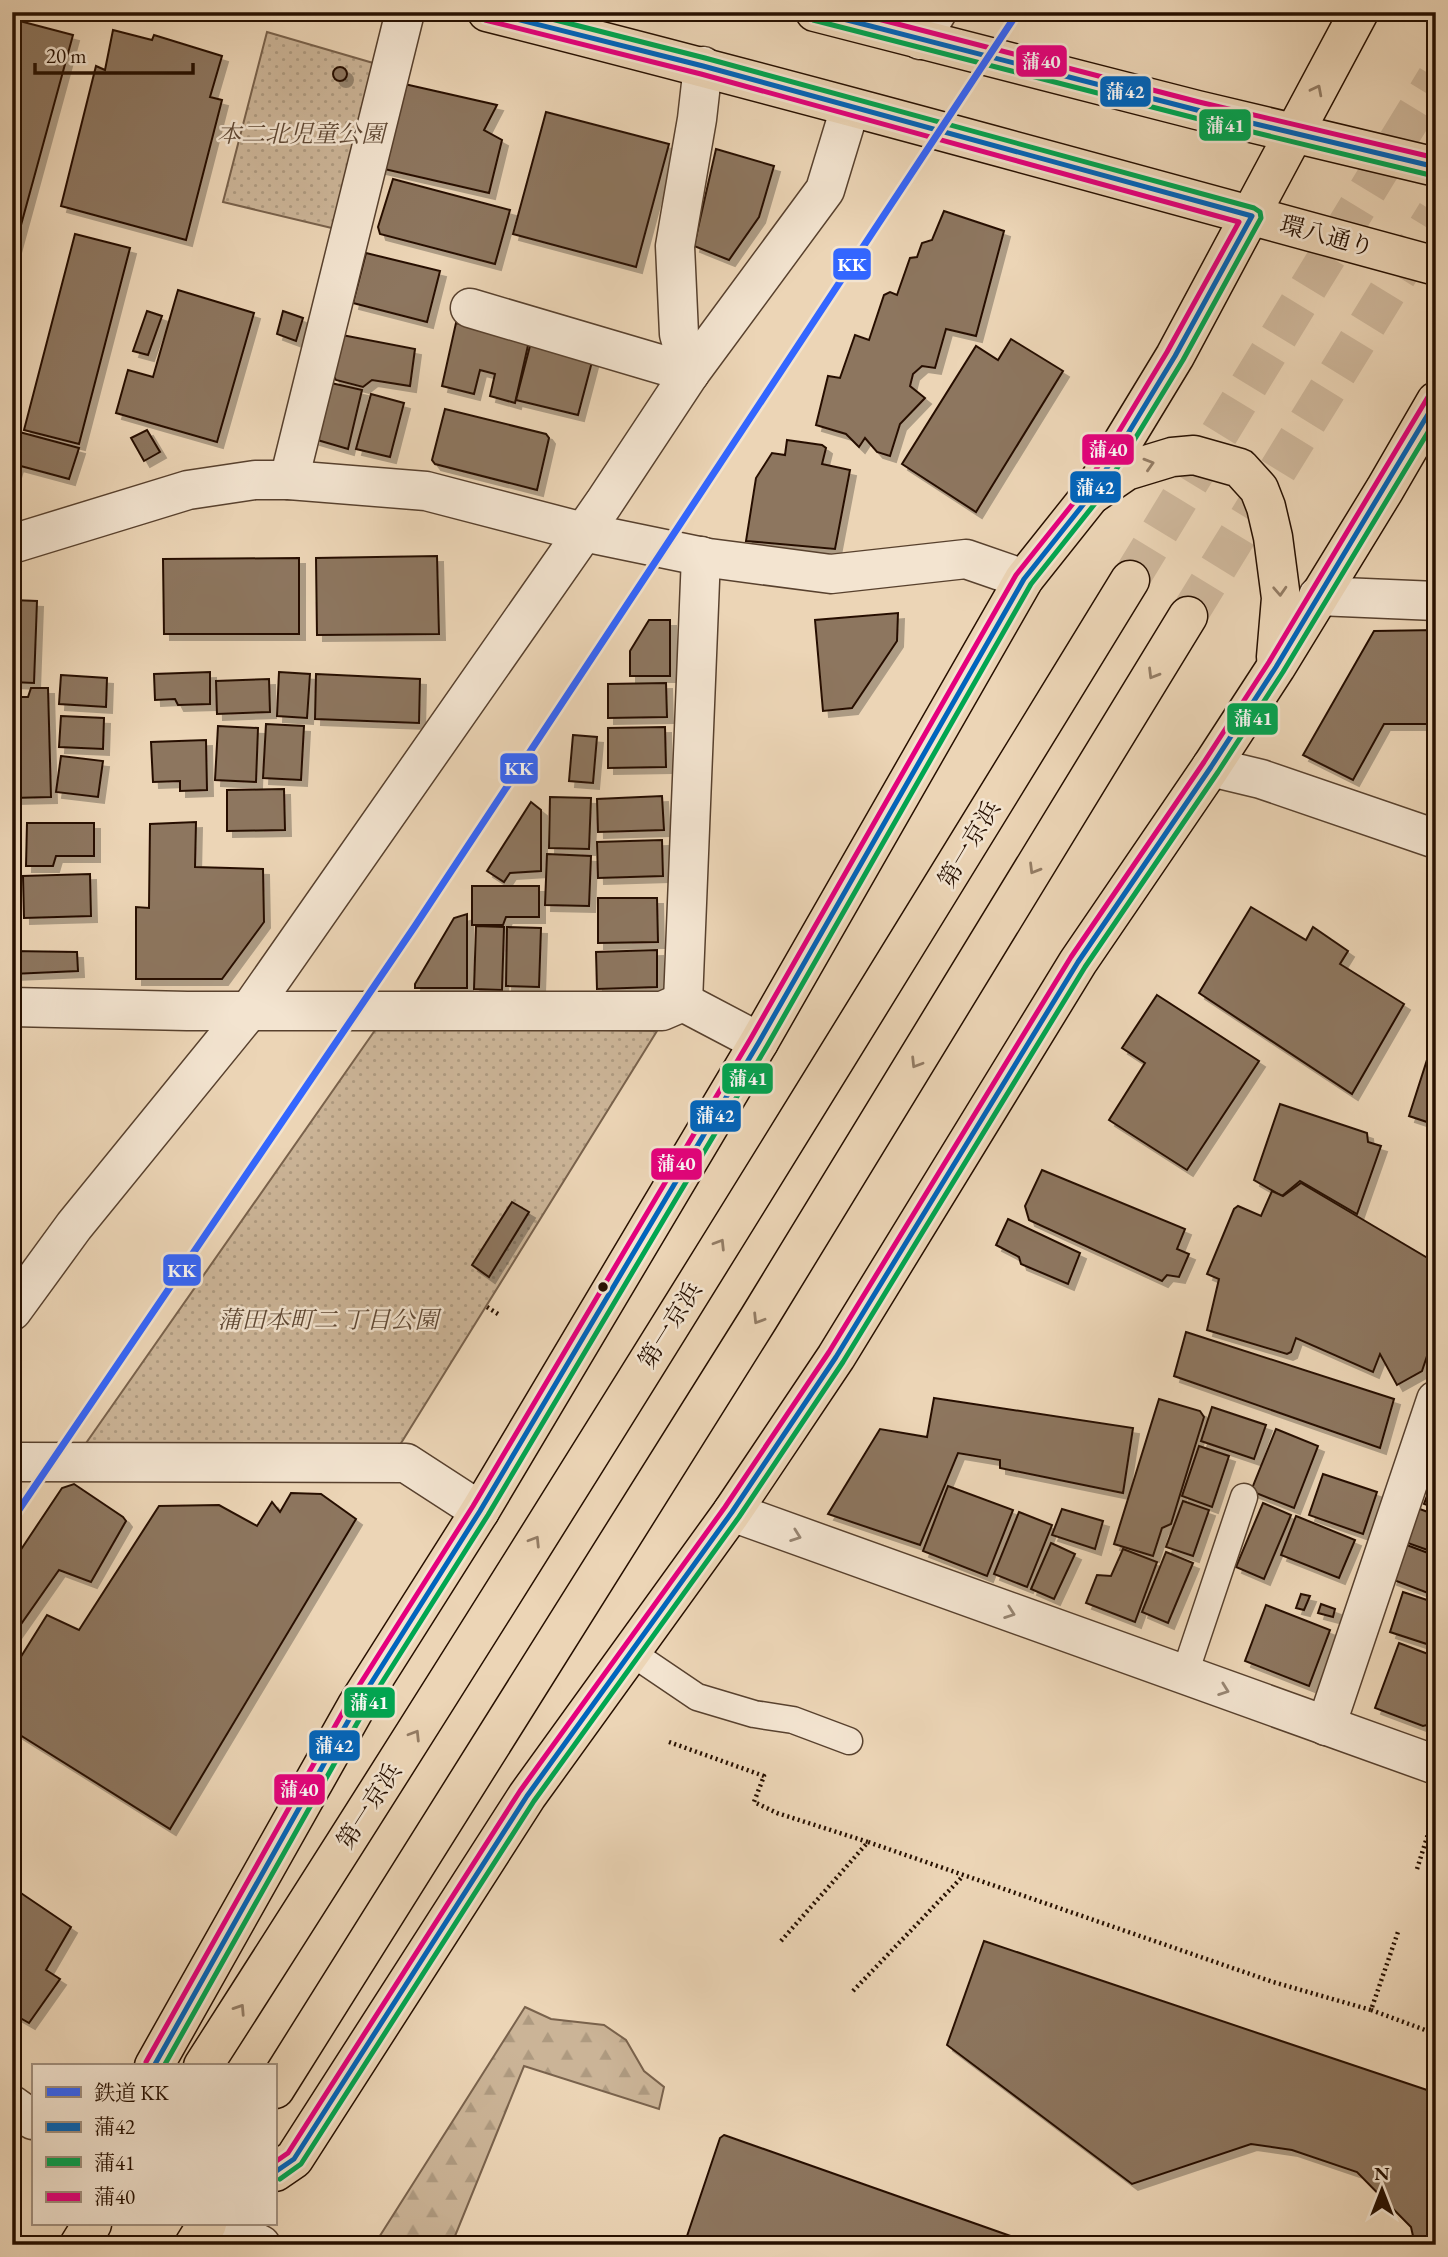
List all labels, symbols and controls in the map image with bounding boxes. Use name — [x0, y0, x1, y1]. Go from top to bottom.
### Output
scale bar — [35, 32, 192, 76]
text: 20 m — [46, 42, 87, 69]
line badge: 蒲40 — [1015, 44, 1068, 78]
text: 蒲40 — [1021, 49, 1061, 74]
line badge: 蒲42 — [1099, 75, 1152, 108]
text: 蒲42 — [1105, 79, 1145, 104]
one-way arrow — [1309, 85, 1323, 97]
line badge: 蒲41 — [1198, 108, 1252, 142]
text: 蒲41 — [1205, 113, 1245, 138]
park label: 本二北児童公園 — [217, 118, 389, 149]
street label: 環八通り — [1277, 208, 1378, 263]
line badge: KK — [832, 247, 872, 281]
text: KK — [838, 252, 867, 277]
line badge: 蒲40 — [1081, 433, 1135, 466]
text: 蒲40 — [1088, 437, 1128, 462]
one-way arrow — [1143, 457, 1155, 472]
line badge: 蒲42 — [1069, 470, 1122, 504]
text: 蒲42 — [1075, 475, 1115, 500]
one-way arrow — [1272, 586, 1287, 597]
one-way arrow — [1148, 667, 1161, 680]
line badge: 蒲41 — [1226, 702, 1279, 736]
text: 蒲41 — [1233, 706, 1273, 731]
line badge: KK — [499, 752, 539, 785]
text: KK — [505, 756, 534, 781]
street label: 第一京浜 — [931, 795, 1007, 893]
one-way arrow — [1030, 861, 1043, 874]
one-way arrow — [911, 1055, 924, 1068]
line badge: 蒲41 — [721, 1062, 774, 1095]
text: 蒲41 — [728, 1066, 768, 1091]
line badge: 蒲42 — [689, 1099, 742, 1133]
text: 蒲42 — [695, 1103, 735, 1128]
line badge: 蒲40 — [650, 1147, 703, 1181]
text: 蒲40 — [656, 1151, 696, 1176]
one-way arrow — [712, 1239, 725, 1252]
line badge: KK — [162, 1253, 202, 1287]
text: KK — [168, 1258, 197, 1283]
street label: 第一京浜 — [631, 1276, 708, 1374]
unlabelled marker — [596, 1280, 610, 1294]
park label: 蒲田本町二 丁目公園 — [218, 1304, 442, 1335]
one-way arrow — [753, 1312, 766, 1325]
one-way arrow — [790, 1528, 802, 1542]
one-way arrow — [526, 1536, 539, 1549]
one-way arrow — [1004, 1605, 1016, 1619]
one-way arrow — [1218, 1682, 1230, 1696]
line badge: 蒲41 — [343, 1686, 396, 1719]
text: 蒲41 — [349, 1690, 389, 1715]
line badge: 蒲42 — [308, 1729, 361, 1762]
one-way arrow — [407, 1729, 420, 1742]
text: 蒲42 — [314, 1733, 354, 1758]
street label: 第一京浜 — [329, 1757, 408, 1854]
line badge: 蒲40 — [273, 1773, 326, 1806]
text: 蒲40 — [279, 1777, 319, 1802]
one-way arrow — [231, 2003, 244, 2016]
legend — [32, 2064, 276, 2226]
text: 鉄道 KK — [94, 2079, 170, 2106]
text: 蒲42 — [94, 2113, 135, 2140]
text: 蒲41 — [94, 2149, 135, 2176]
north arrow — [1346, 2156, 1416, 2226]
text: N — [1374, 2161, 1390, 2186]
text: 蒲40 — [94, 2183, 135, 2210]

